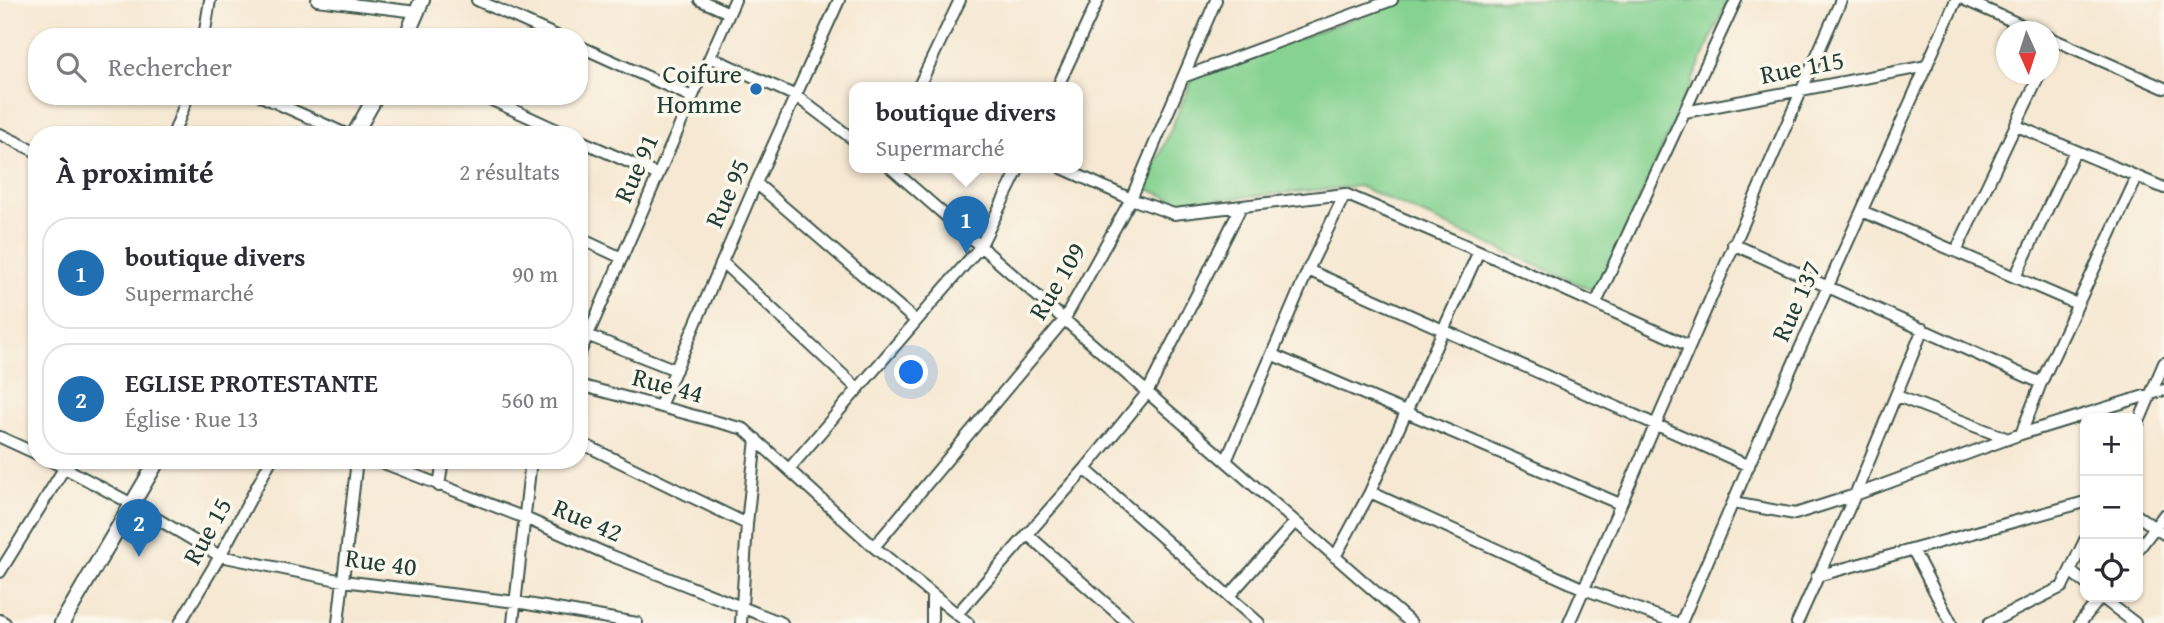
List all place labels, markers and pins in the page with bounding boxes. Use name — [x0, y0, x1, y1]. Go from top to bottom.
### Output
place label: Coifure Homme — [657, 54, 742, 123]
marker: Coifure Homme — [748, 81, 764, 97]
pin: 1 — [943, 196, 989, 254]
pin: 2 — [116, 499, 162, 557]

